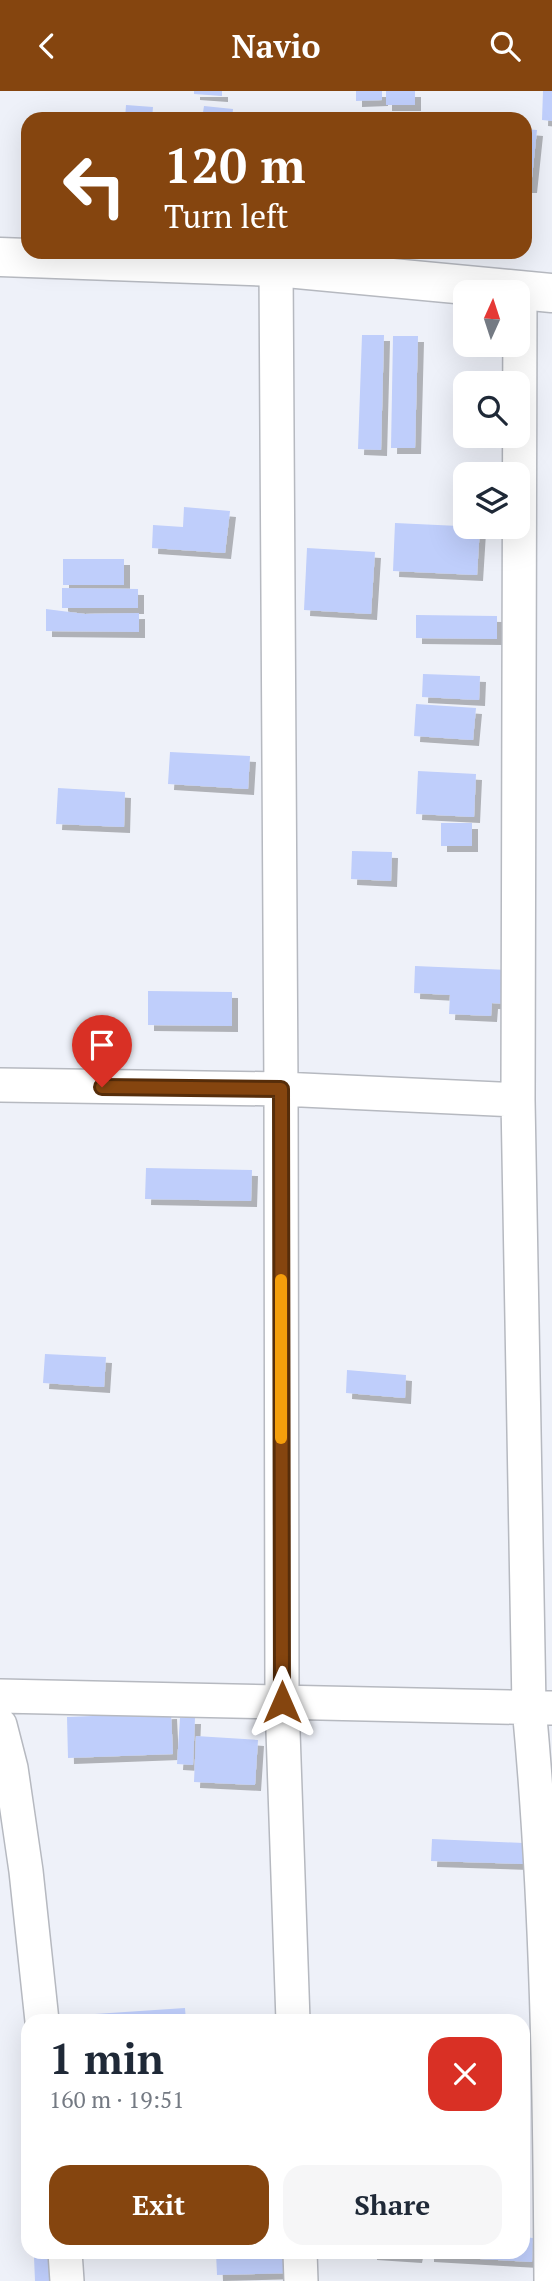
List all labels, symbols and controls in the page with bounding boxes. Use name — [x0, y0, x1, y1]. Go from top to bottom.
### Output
text: Navio — [232, 25, 320, 67]
icon: back — [28, 27, 66, 65]
icon: search — [486, 27, 524, 65]
text: 120 m — [164, 132, 306, 197]
icon: left — [49, 140, 140, 231]
text: Turn left — [164, 195, 288, 237]
north arrow — [453, 280, 530, 357]
map controls — [453, 280, 530, 539]
button: search — [453, 371, 530, 448]
button: layers — [453, 462, 530, 539]
pin — [72, 1015, 132, 1087]
icon: arrive — [83, 1026, 121, 1064]
position arrow — [245, 1665, 319, 1739]
text: 1 min — [49, 2030, 164, 2086]
button: close — [428, 2037, 502, 2111]
text: 160 m · 19:51 — [49, 2084, 184, 2115]
button: Exit — [49, 2165, 269, 2245]
button: Share — [283, 2165, 502, 2245]

